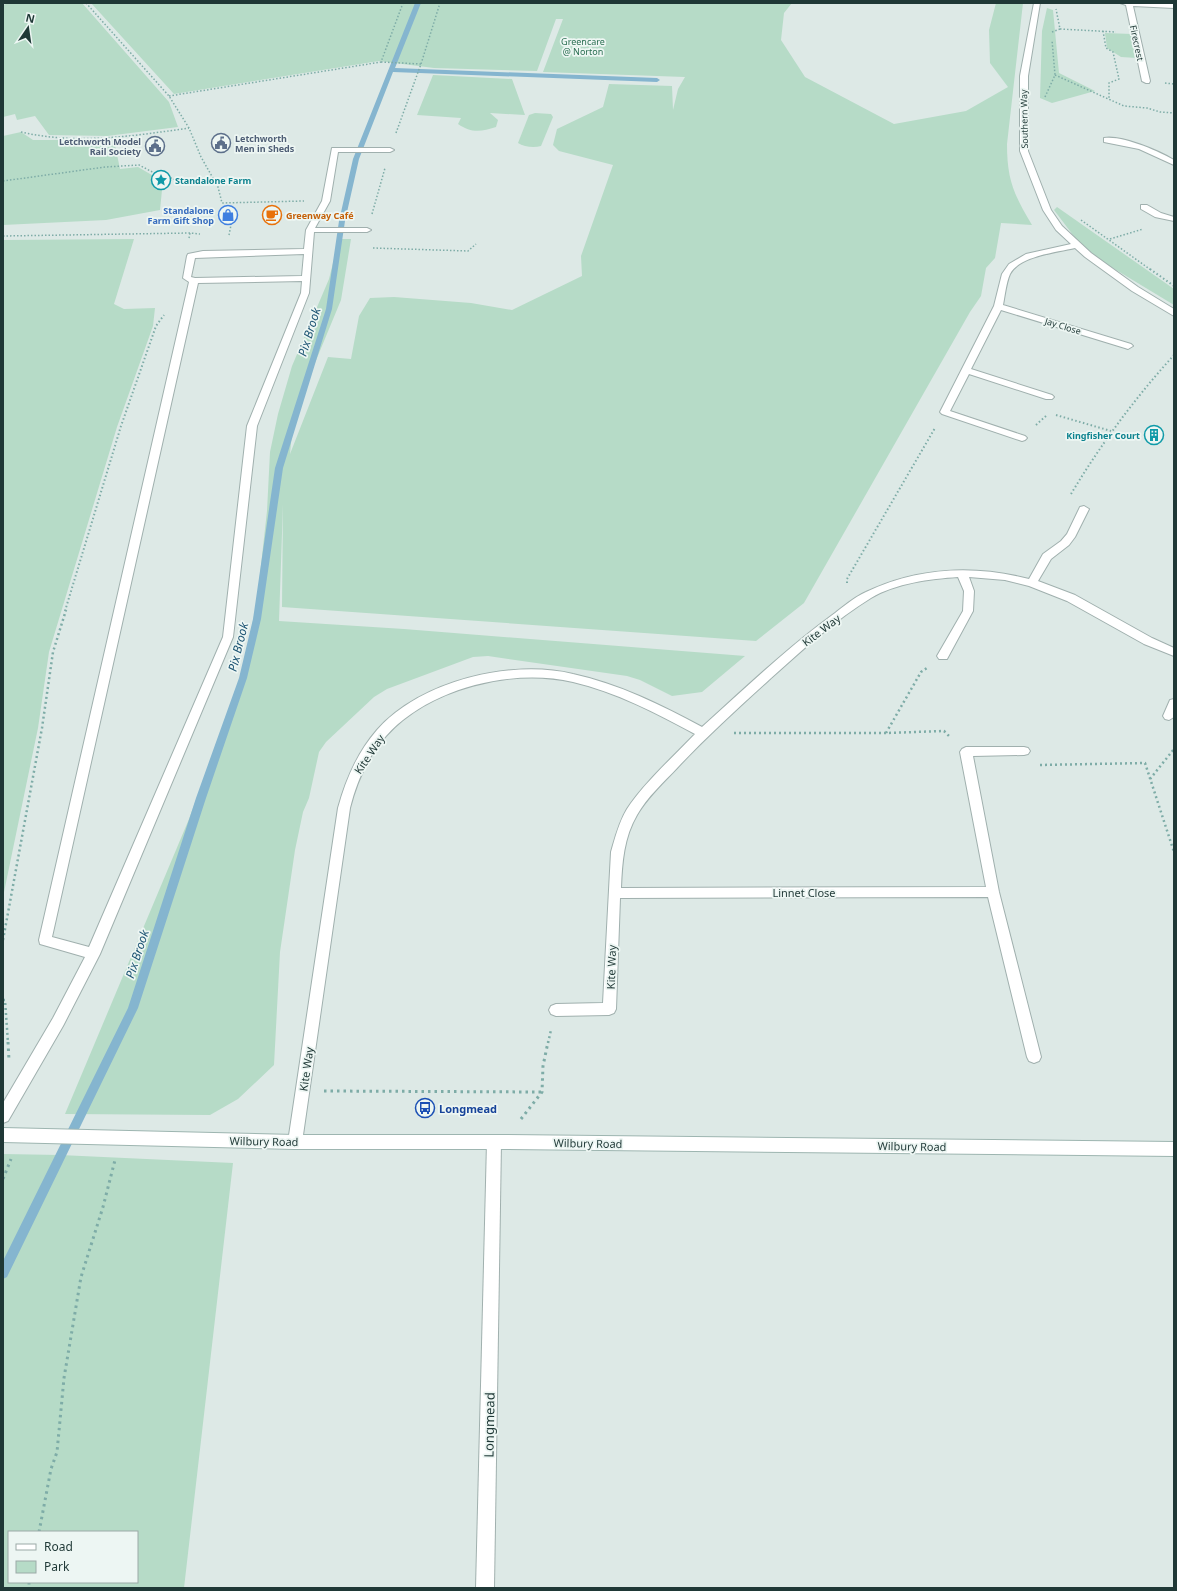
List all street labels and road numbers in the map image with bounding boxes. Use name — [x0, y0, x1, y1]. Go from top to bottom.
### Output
street label: Firecrest — [1127, 24, 1147, 63]
street label: Southern Way — [1017, 89, 1031, 149]
street label: Jay Close — [1042, 314, 1083, 338]
street label: Kite Way — [799, 610, 844, 649]
street label: Kite Way — [350, 731, 388, 777]
street label: Linnet Close — [772, 885, 836, 900]
street label: Kite Way — [603, 944, 619, 989]
street label: Kite Way — [295, 1046, 317, 1092]
street label: Wilbury Road — [229, 1133, 299, 1149]
street label: Wilbury Road — [553, 1135, 623, 1151]
street label: Wilbury Road — [877, 1138, 947, 1154]
street label: Longmead — [479, 1392, 499, 1458]

